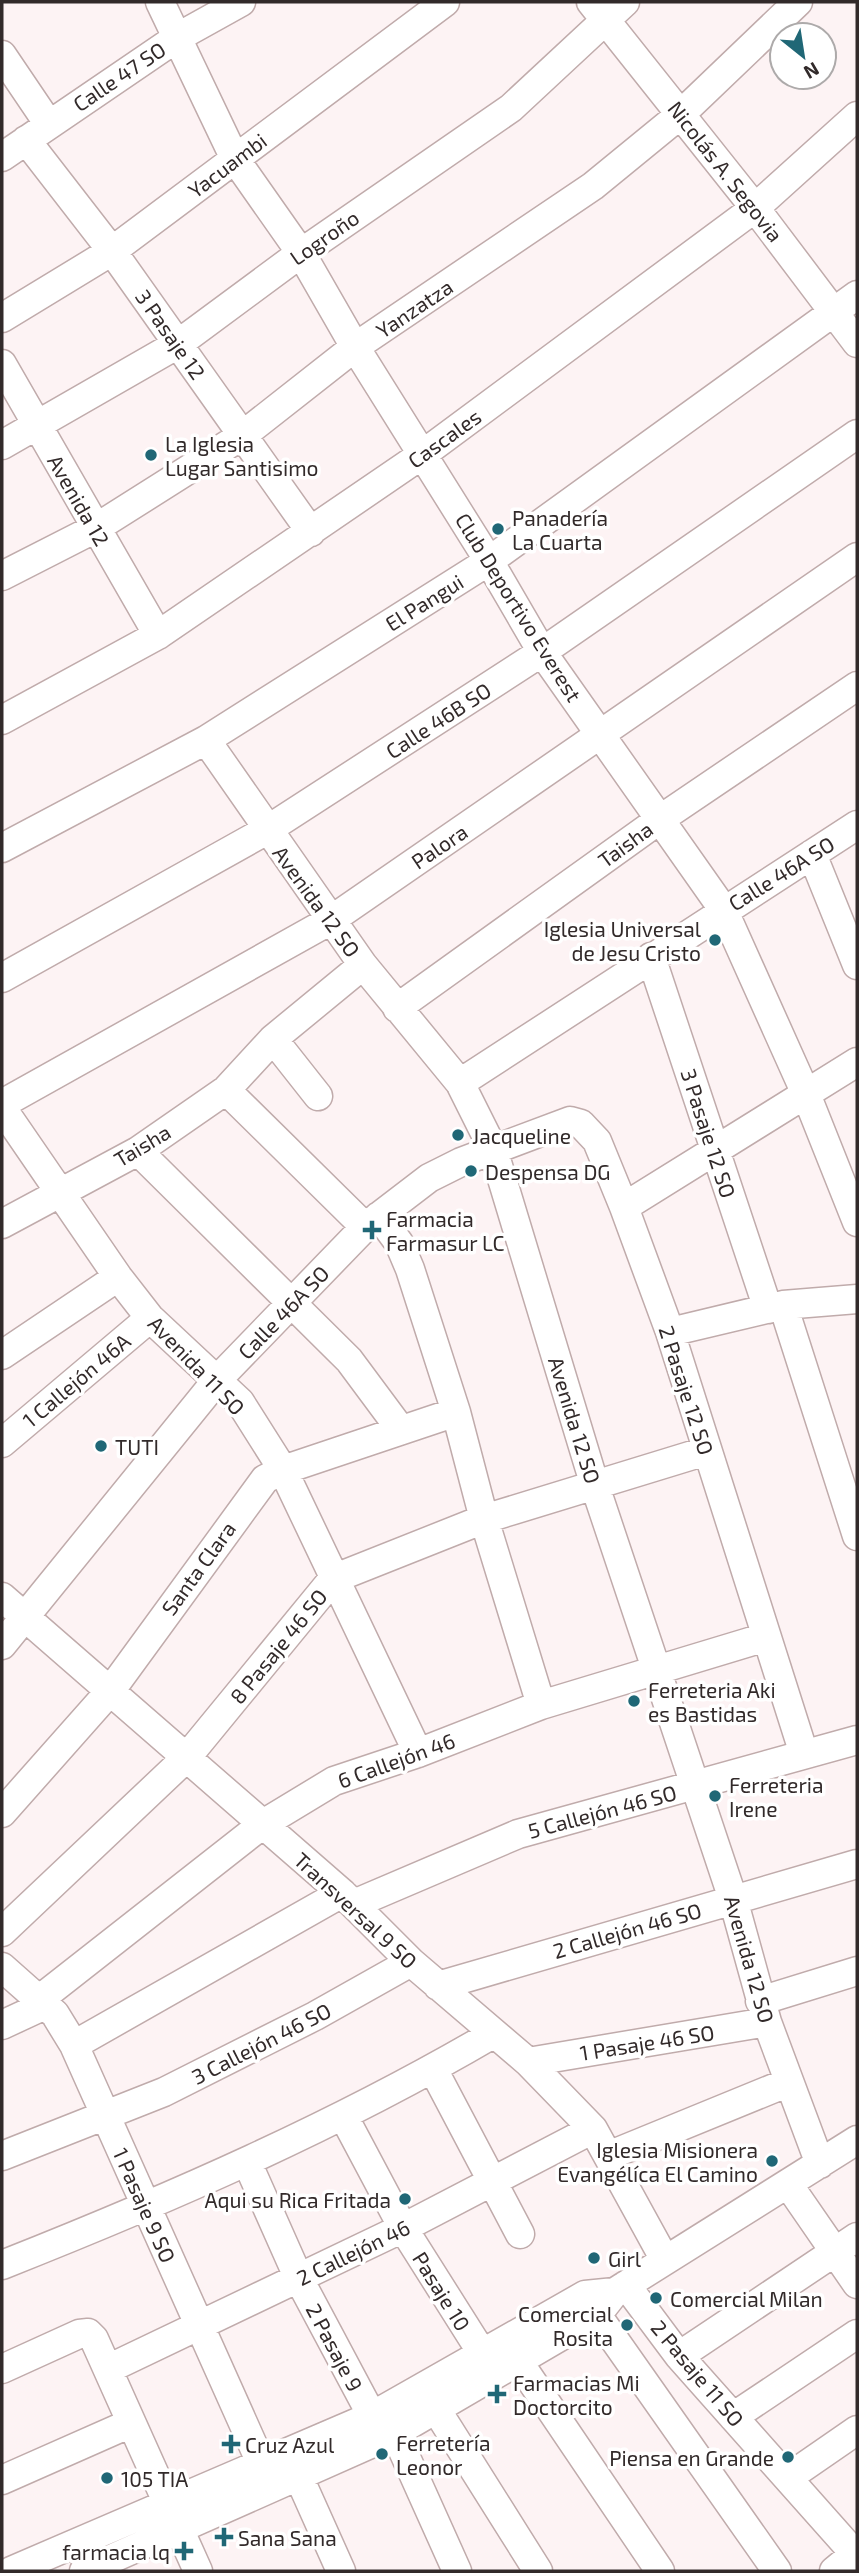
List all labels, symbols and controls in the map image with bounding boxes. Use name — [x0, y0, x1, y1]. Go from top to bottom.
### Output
north arrow — [768, 21, 838, 91]
street label: Calle 47 SO — [68, 36, 170, 116]
text: N — [800, 58, 823, 85]
street label: Nicolás A. Segovia — [663, 96, 789, 246]
street label: Yacuambi — [183, 127, 271, 203]
street label: Logroño — [285, 204, 363, 270]
street label: Yanzatza — [371, 273, 457, 343]
street label: 3 Pasaje 12 — [130, 284, 211, 384]
street label: Cascales — [403, 403, 485, 473]
place label: La Iglesia Lugar Santisimo — [165, 431, 319, 480]
marker: La Iglesia Lugar Santisimo — [143, 447, 159, 463]
street label: Avenida 12 — [43, 450, 115, 550]
place label: Panadería La Cuarta — [512, 505, 608, 554]
street label: Club Deportivo Everest — [451, 508, 587, 706]
marker: Panadería La Cuarta — [490, 521, 506, 537]
street label: El Pangui — [380, 568, 468, 636]
street label: Calle 46B SO — [381, 677, 495, 763]
street label: Taisha — [593, 816, 657, 872]
street label: Palora — [406, 818, 472, 874]
street label: Calle 46A SO — [724, 831, 838, 915]
street label: Avenida 12 SO — [268, 841, 366, 961]
place label: Iglesia Universal de Jesu Cristo — [544, 916, 702, 965]
marker: Iglesia Universal de Jesu Cristo — [707, 932, 723, 948]
street label: 3 Pasaje 12 SO — [675, 1065, 742, 1201]
street label: Taisha — [109, 1118, 175, 1172]
place label: Jacqueline — [472, 1123, 571, 1148]
marker: Jacqueline — [450, 1127, 466, 1143]
place label: Despensa DG — [485, 1159, 611, 1184]
marker: Despensa DG — [463, 1163, 479, 1179]
place label: Farmacia Farmasur LC — [386, 1206, 504, 1255]
marker: Farmacia Farmasur LC — [364, 1222, 380, 1238]
street label: Calle 46A SO — [232, 1260, 334, 1364]
street label: Avenida 11 SO — [144, 1310, 250, 1420]
street label: 2 Pasaje 12 SO — [653, 1322, 720, 1458]
street label: 1 Callejón 46A — [17, 1328, 135, 1433]
street label: Avenida 12 SO — [544, 1354, 606, 1486]
place label: TUTI — [115, 1434, 159, 1459]
marker: TUTI — [93, 1438, 109, 1454]
street label: Santa Clara — [156, 1516, 240, 1620]
street label: 8 Pasaje 46 SO — [224, 1584, 333, 1709]
place label: Ferreteria Aki es Bastidas — [648, 1677, 776, 1726]
marker: Ferreteria Aki es Bastidas — [626, 1693, 642, 1709]
street label: 6 Callejón 46 — [334, 1727, 458, 1794]
place label: Ferreteria Irene — [729, 1772, 824, 1821]
street label: 5 Callejón 46 SO — [525, 1779, 679, 1844]
marker: Ferreteria Irene — [707, 1788, 723, 1804]
street label: Transversal 9 SO — [289, 1847, 423, 1973]
street label: Avenida 12 SO — [720, 1892, 780, 2026]
street label: 2 Callejón 46 SO — [550, 1897, 704, 1964]
street label: 3 Callejón 46 SO — [187, 1997, 335, 2090]
street label: 1 Pasaje 46 SO — [578, 2019, 716, 2066]
place label: Iglesia Misionera Evangélíca El Camino — [557, 2137, 758, 2186]
street label: 1 Pasaje 9 SO — [108, 2144, 181, 2267]
marker: Iglesia Misionera Evangélíca El Camino — [764, 2153, 780, 2169]
place label: Aqui su Rica Fritada — [204, 2187, 391, 2212]
marker: Aqui su Rica Fritada — [397, 2191, 413, 2207]
street label: 2 Callejón 46 — [292, 2214, 414, 2291]
place label: Girl — [608, 2246, 642, 2271]
street label: Pasaje 10 — [407, 2247, 476, 2336]
marker: Girl — [586, 2250, 602, 2266]
place label: Comercial Milan — [670, 2286, 823, 2311]
marker: Comercial Milan — [648, 2290, 664, 2306]
street label: 2 Pasaje 9 — [301, 2299, 369, 2396]
place label: Comercial Rosita — [518, 2301, 614, 2350]
street label: 2 Pasaje 11 SO — [646, 2315, 750, 2432]
marker: Comercial Rosita — [619, 2317, 635, 2333]
place label: Farmacias Mi Doctorcito — [513, 2370, 640, 2419]
marker: Farmacias Mi Doctorcito — [487, 2384, 507, 2404]
place label: Ferretería Leonor — [396, 2430, 491, 2479]
place label: Cruz Azul — [245, 2432, 335, 2457]
marker: Cruz Azul — [223, 2436, 239, 2452]
place label: Piensa en Grande — [609, 2445, 774, 2470]
marker: Ferretería Leonor — [374, 2446, 390, 2462]
marker: Piensa en Grande — [780, 2449, 796, 2465]
place label: 105 TIA — [121, 2466, 188, 2491]
marker: 105 TIA — [99, 2470, 115, 2486]
place label: Sana Sana — [238, 2525, 337, 2550]
marker: Sana Sana — [216, 2529, 232, 2545]
place label: farmacia lq — [62, 2539, 170, 2564]
marker: farmacia lq — [176, 2543, 192, 2559]

